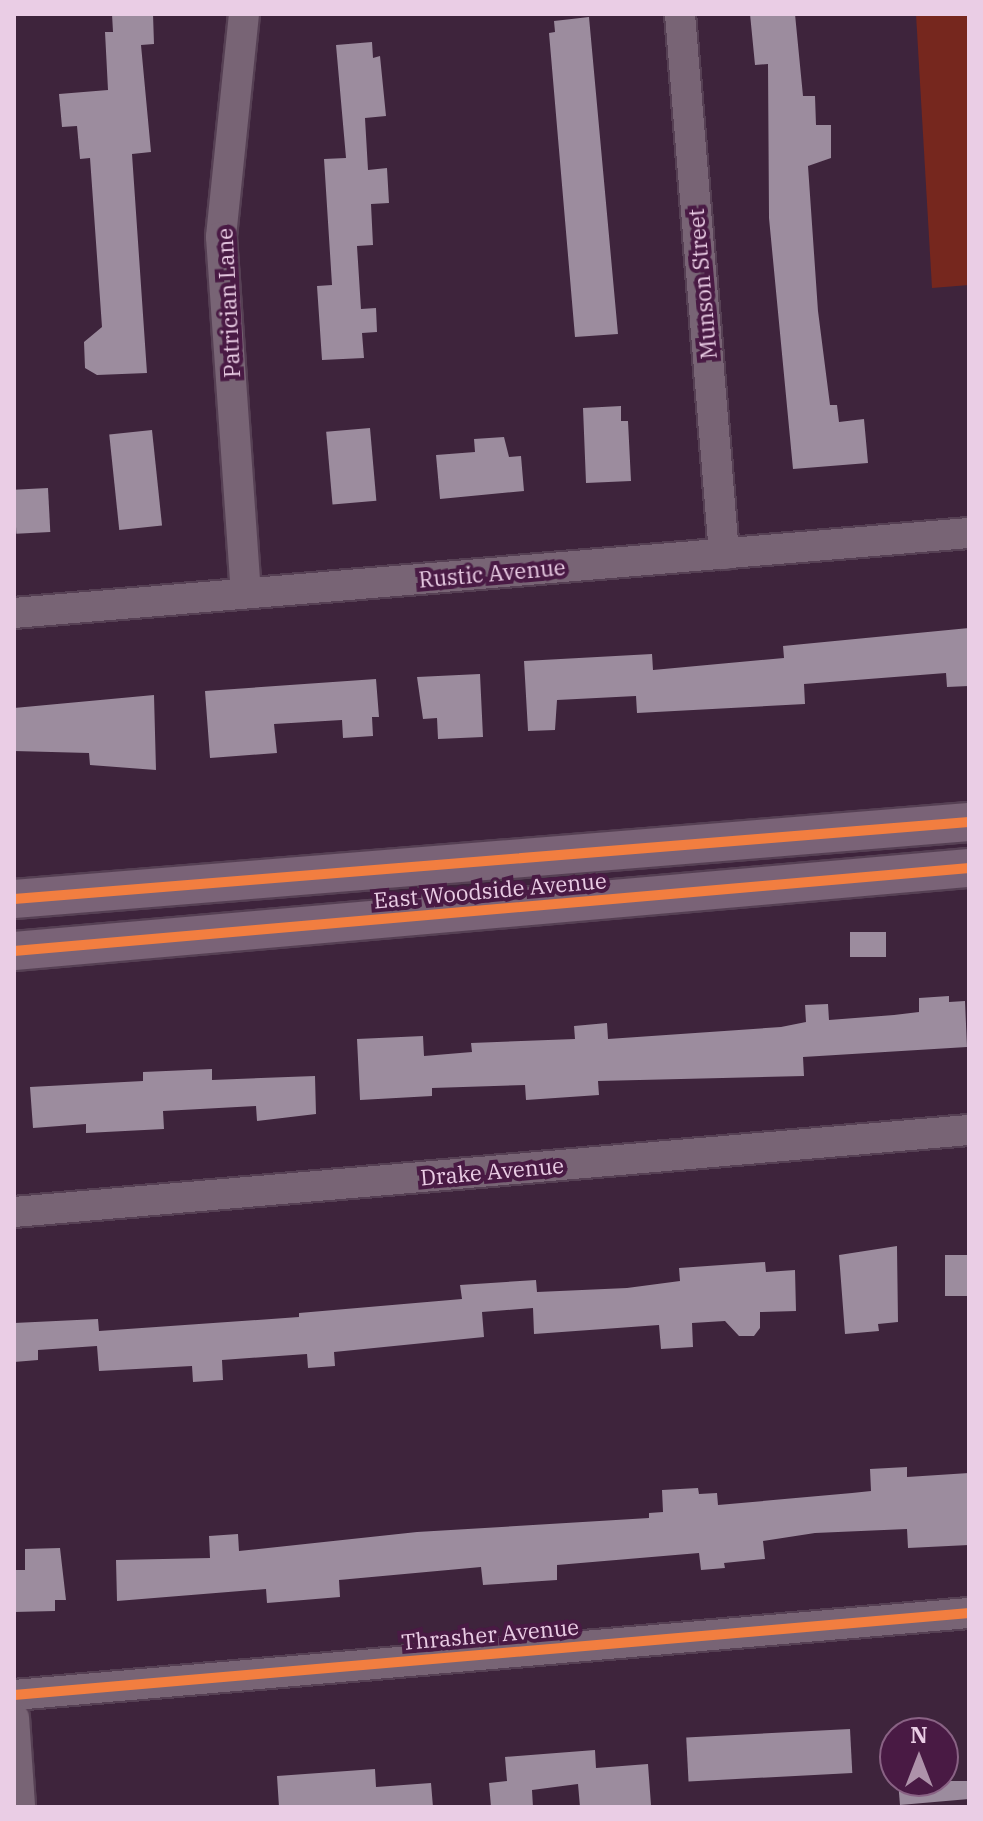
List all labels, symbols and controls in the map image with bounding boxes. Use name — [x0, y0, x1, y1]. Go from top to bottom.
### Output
street label: Munson Street — [682, 208, 722, 360]
street label: Patrician Lane — [211, 227, 245, 379]
street label: Rustic Avenue — [417, 553, 567, 593]
street label: East Woodside Avenue — [372, 867, 608, 913]
street label: Drake Avenue — [419, 1152, 565, 1190]
street label: Thrasher Avenue — [400, 1613, 580, 1655]
north arrow — [879, 1717, 959, 1797]
text: N — [910, 1720, 928, 1749]

